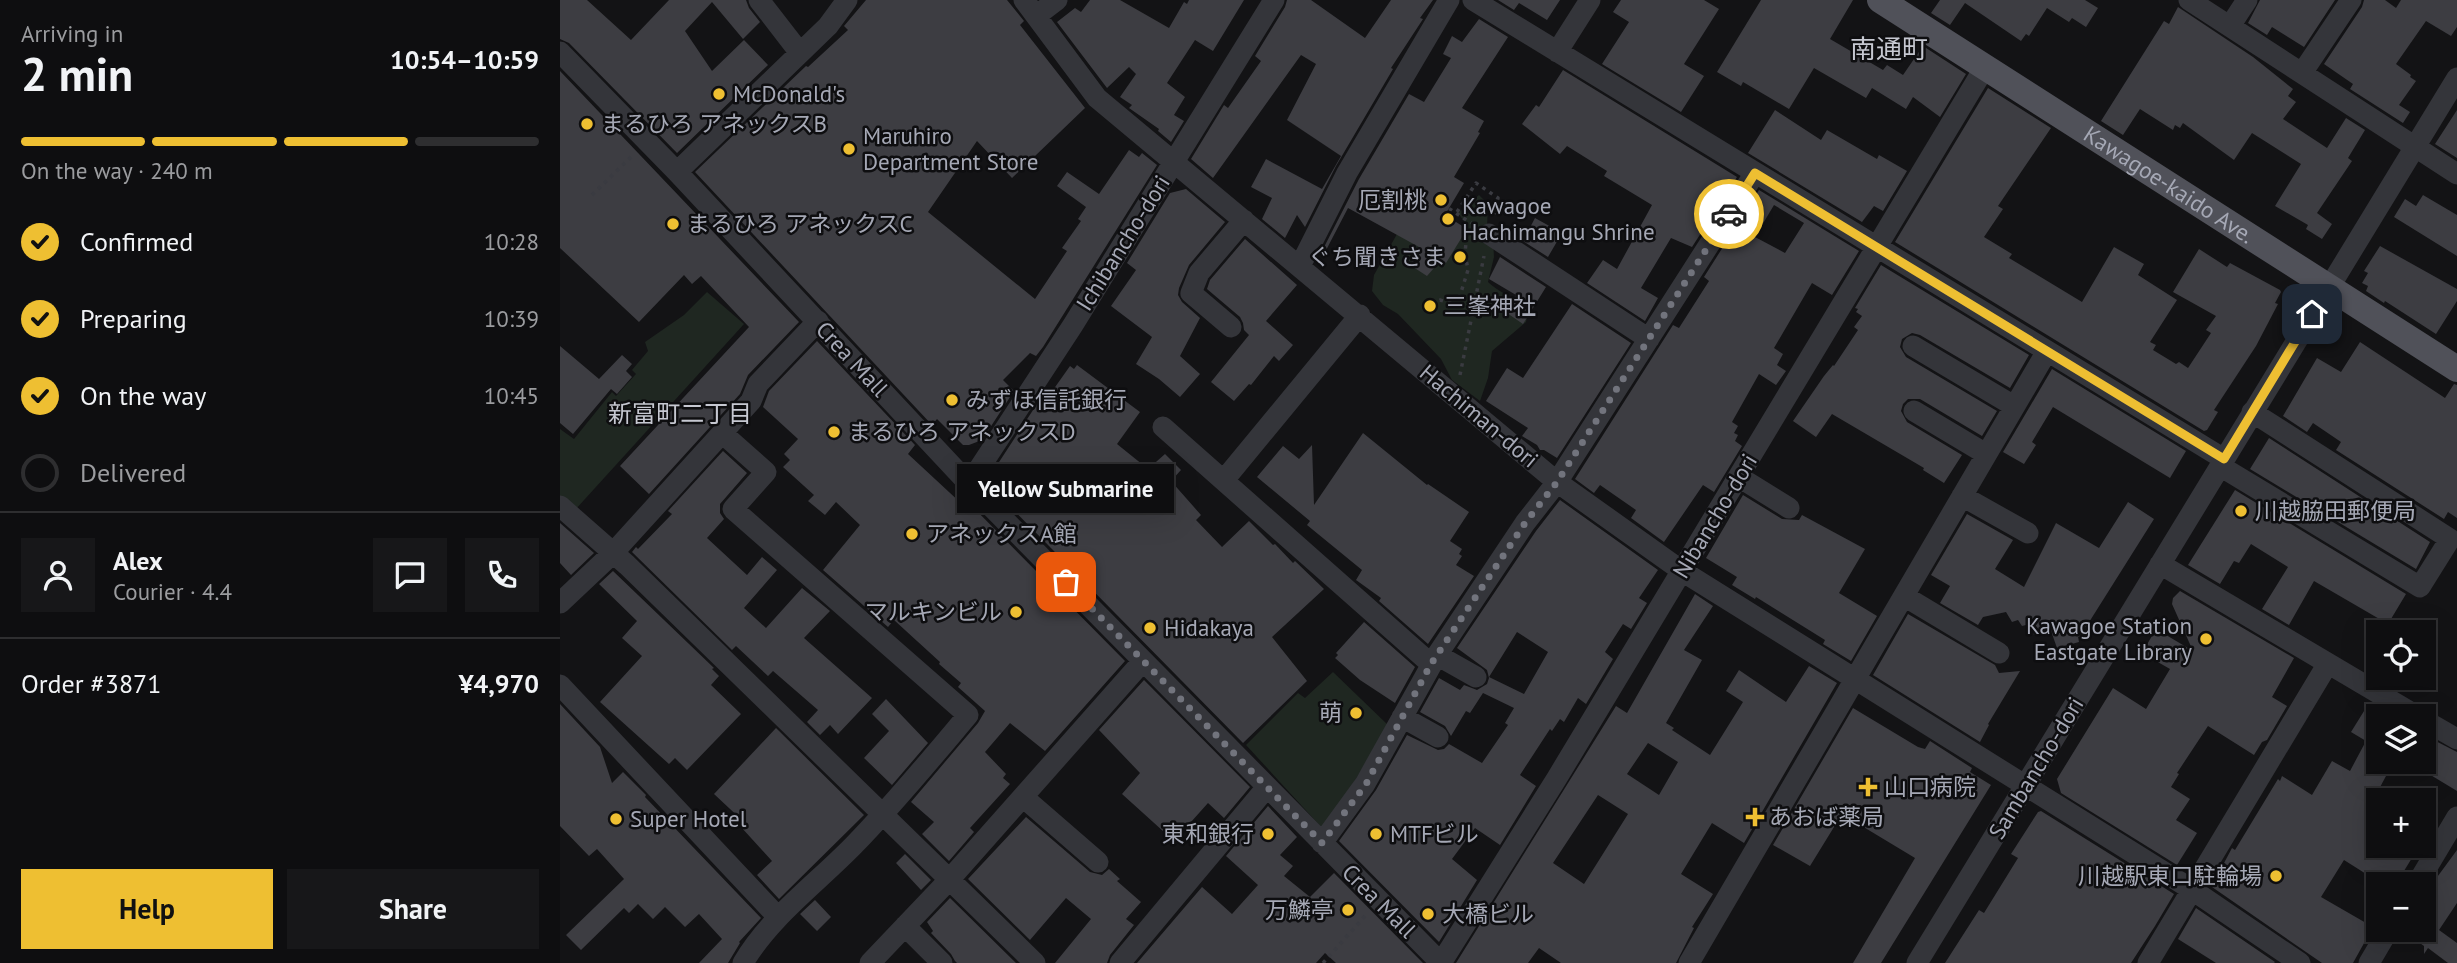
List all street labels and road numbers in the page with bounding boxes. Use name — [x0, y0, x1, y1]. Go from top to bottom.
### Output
street label: Kawagoe-kaido Ave. — [2079, 119, 2260, 250]
street label: Ichibancho-dori — [1069, 170, 1176, 316]
street label: Crea Mall — [810, 315, 895, 403]
street label: Hachiman-dori — [1414, 358, 1544, 474]
street label: Nibancho-dori — [1666, 448, 1763, 583]
street label: Sambancho-dori — [1982, 691, 2089, 844]
street label: Crea Mall — [1336, 858, 1423, 944]

